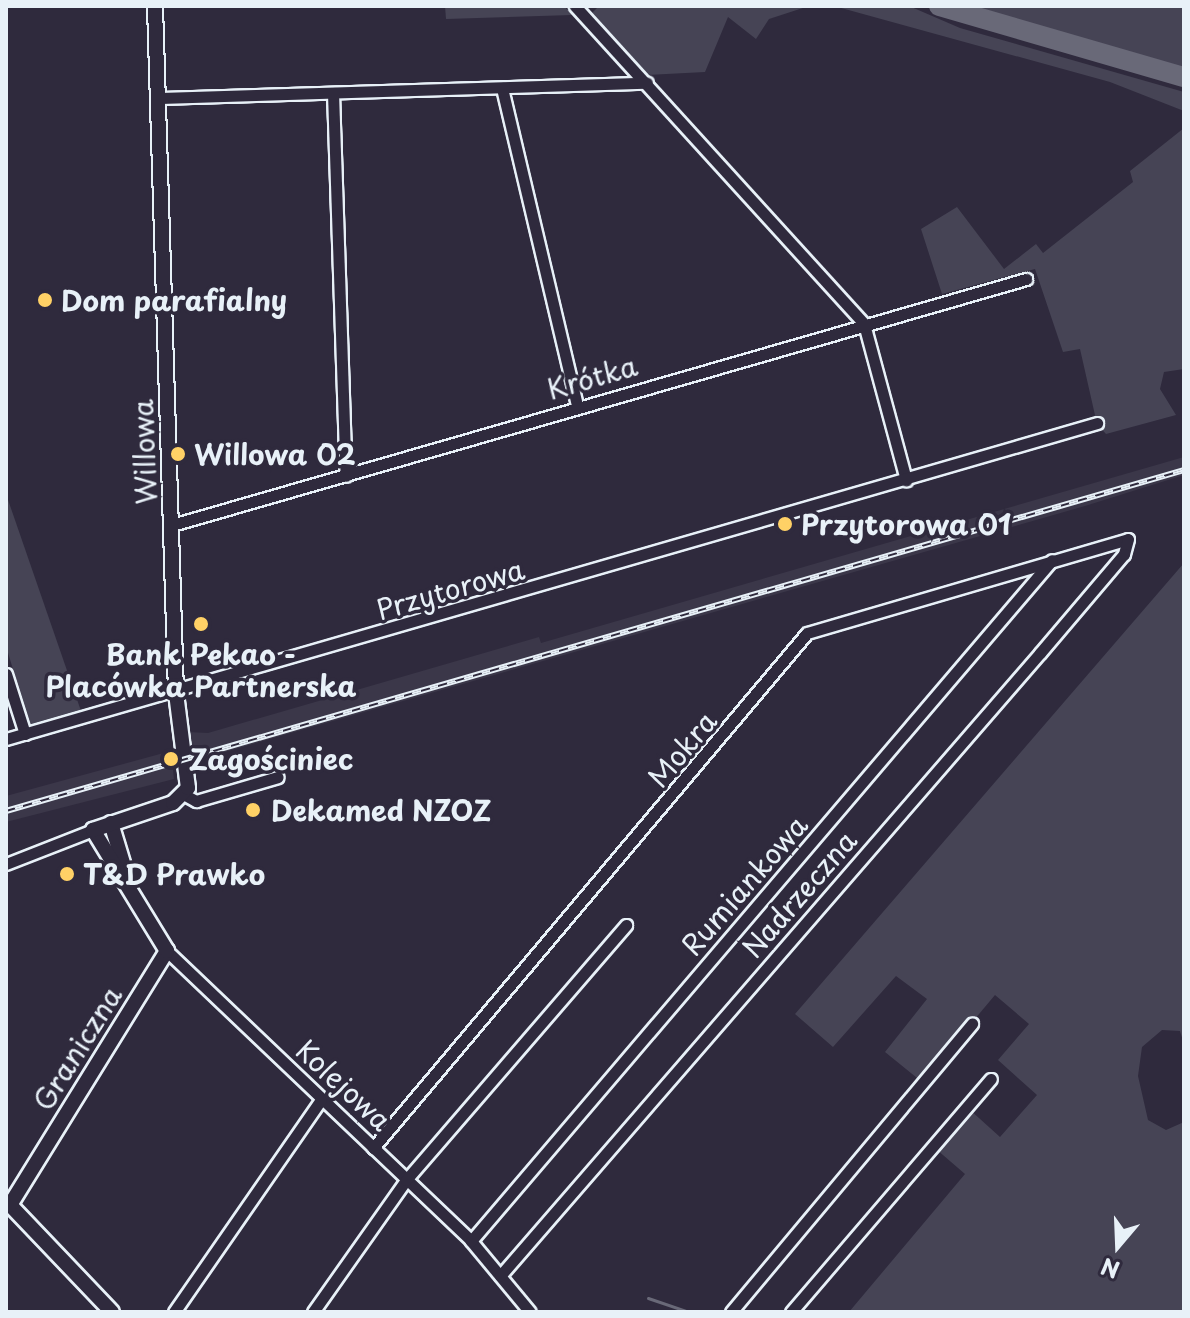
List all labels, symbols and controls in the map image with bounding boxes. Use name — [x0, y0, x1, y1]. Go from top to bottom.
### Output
place label: Dom parafialny — [61, 283, 287, 317]
marker: Dom parafialny — [36, 291, 54, 309]
street label: Krótka — [543, 348, 641, 406]
street label: Willowa — [125, 399, 163, 505]
place label: Willowa 02 — [194, 437, 355, 471]
marker: Willowa 02 — [169, 445, 187, 463]
place label: Przytorowa 01 — [801, 507, 1010, 541]
marker: Przytorowa 01 — [776, 515, 794, 533]
street label: Przytorowa — [372, 552, 528, 626]
marker: Bank Pekao - Placówka Partnerska — [192, 615, 210, 633]
place label: Bank Pekao - Placówka Partnerska — [46, 637, 356, 703]
street label: Mokra — [641, 704, 723, 794]
place label: Zagościniec — [189, 742, 353, 776]
marker: Zagościniec — [160, 748, 182, 770]
place label: Dekamed NZOZ — [271, 793, 493, 827]
marker: Dekamed NZOZ — [242, 799, 264, 821]
street label: Rumiankowa — [674, 808, 814, 962]
street label: Nadrzeczna — [735, 824, 863, 964]
place label: T&D Prawko — [83, 857, 264, 891]
marker: T&D Prawko — [58, 865, 76, 883]
street label: Graniczna — [26, 980, 128, 1116]
street label: Kolejowa — [290, 1033, 398, 1137]
north arrow — [1078, 1206, 1158, 1286]
text: N — [1096, 1251, 1124, 1288]

